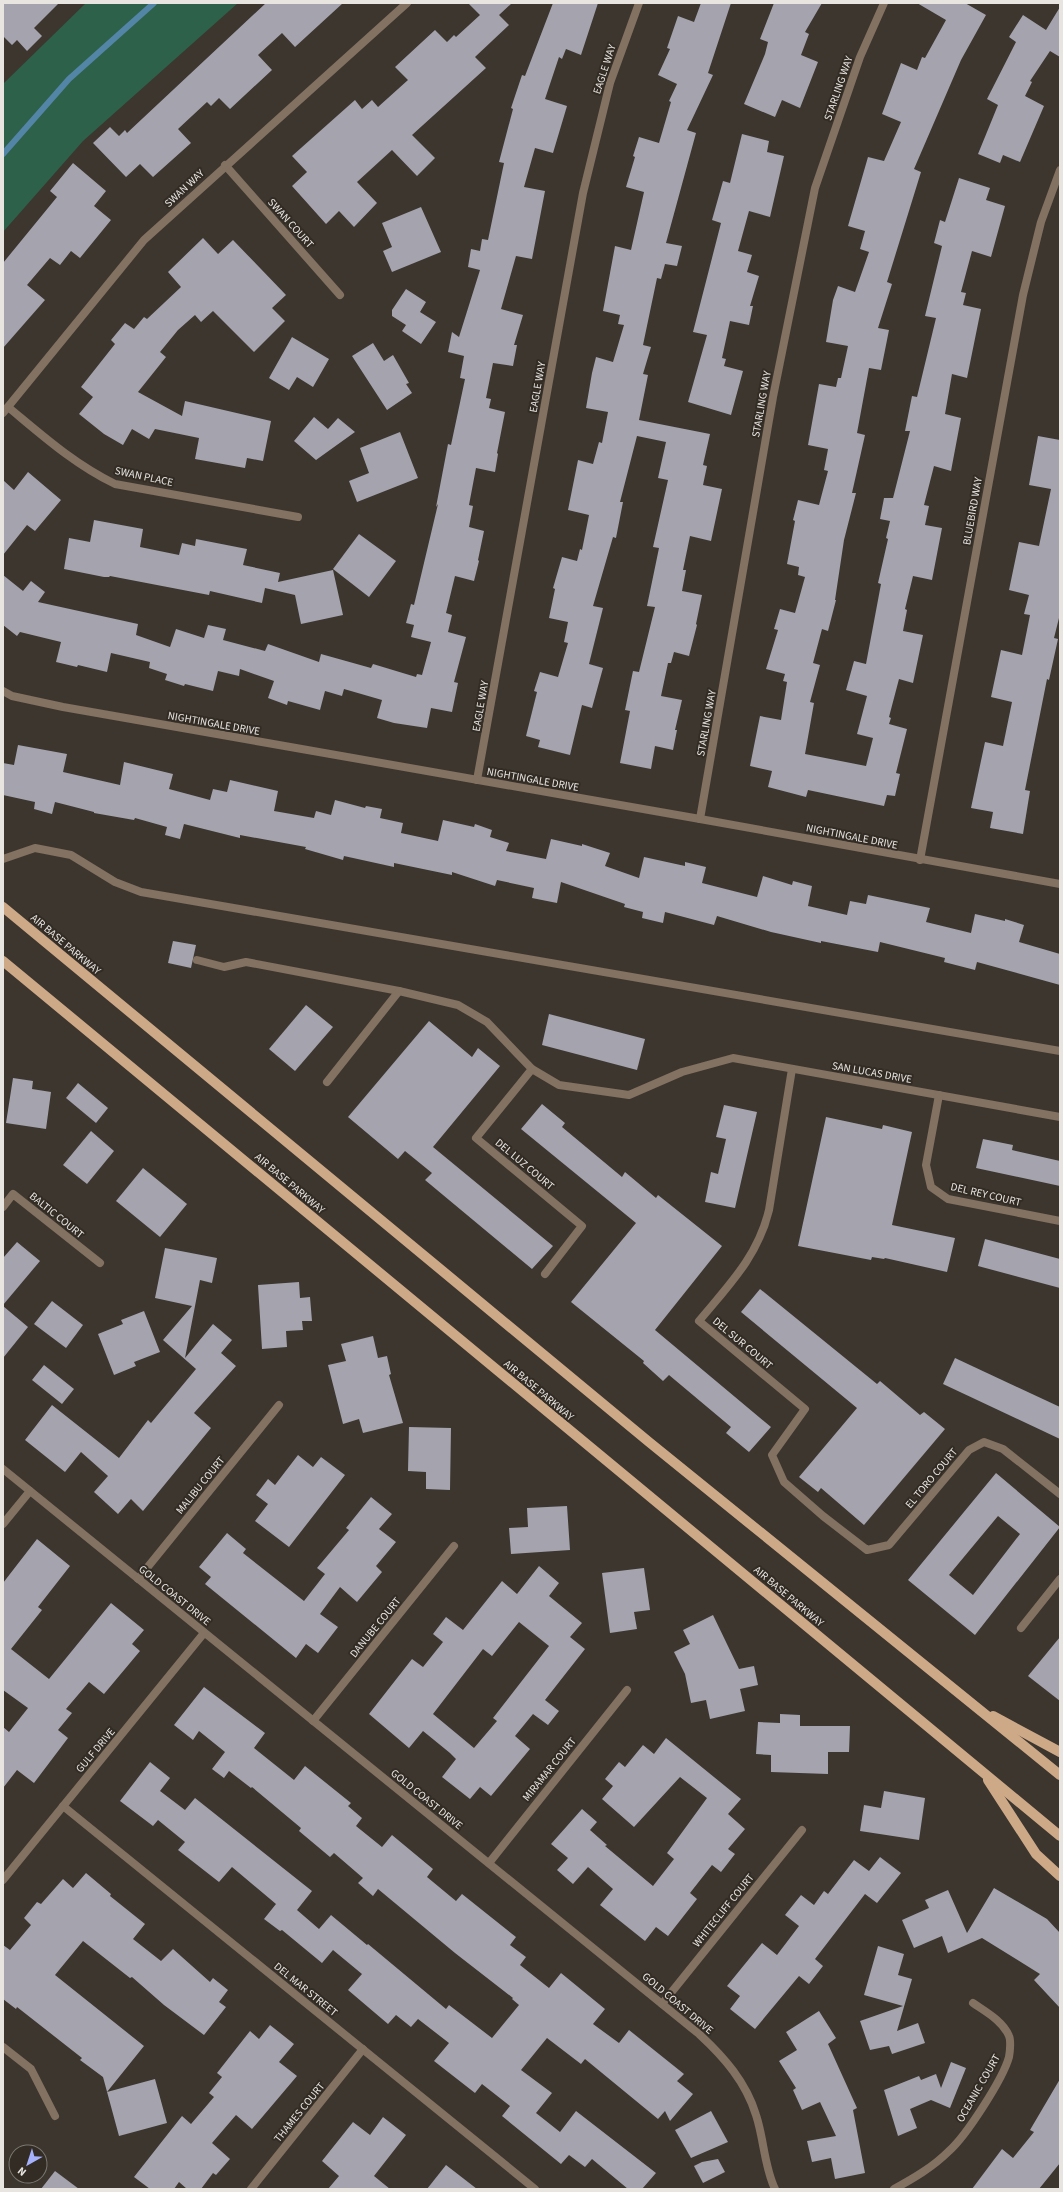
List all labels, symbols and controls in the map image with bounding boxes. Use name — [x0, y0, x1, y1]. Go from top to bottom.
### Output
street label: EAGLE WAY — [589, 42, 620, 96]
street label: STARLING WAY — [820, 53, 857, 122]
street label: SWAN WAY — [161, 165, 208, 211]
street label: SWAN COURT — [264, 195, 317, 252]
street label: EAGLE WAY — [526, 360, 549, 414]
street label: STARLING WAY — [748, 369, 775, 439]
street label: SWAN PLACE — [113, 463, 175, 490]
street label: BLUEBIRD WAY — [959, 475, 986, 546]
street label: EAGLE WAY — [469, 679, 492, 733]
street label: STARLING WAY — [693, 688, 720, 758]
street label: NIGHTINGALE DRIVE — [167, 708, 261, 739]
street label: NIGHTINGALE DRIVE — [486, 764, 580, 795]
street label: NIGHTINGALE DRIVE — [805, 820, 899, 853]
street label: AIR BASE PARKWAY — [27, 910, 105, 979]
street label: SAN LUCAS DRIVE — [831, 1058, 913, 1087]
street label: DEL LUZ COURT — [492, 1135, 557, 1194]
street label: AIR BASE PARKWAY — [251, 1149, 329, 1218]
street label: DEL REY COURT — [949, 1179, 1023, 1210]
street label: BALTIC COURT — [26, 1189, 87, 1242]
street label: DEL SUR COURT — [710, 1314, 776, 1373]
street label: AIR BASE PARKWAY — [500, 1356, 578, 1425]
street label: EL TORO COURT — [902, 1445, 961, 1512]
street label: MALIBU COURT — [172, 1453, 228, 1517]
street label: GOLD COAST DRIVE — [136, 1562, 214, 1629]
street label: AIR BASE PARKWAY — [750, 1562, 828, 1631]
street label: DANUBE COURT — [346, 1594, 404, 1661]
street label: GULF DRIVE — [72, 1725, 119, 1776]
street label: MIRAMAR COURT — [519, 1734, 580, 1804]
street label: GOLD COAST DRIVE — [388, 1766, 466, 1833]
street label: WHITECLIFF COURT — [689, 1870, 758, 1950]
street label: DEL MAR STREET — [271, 1959, 341, 2020]
street label: GOLD COAST DRIVE — [639, 1969, 717, 2038]
street label: OCEANIC COURT — [953, 2051, 1004, 2125]
street label: THAMES COURT — [271, 2079, 328, 2146]
north arrow — [8, 2144, 48, 2184]
text: N — [14, 2163, 30, 2180]

